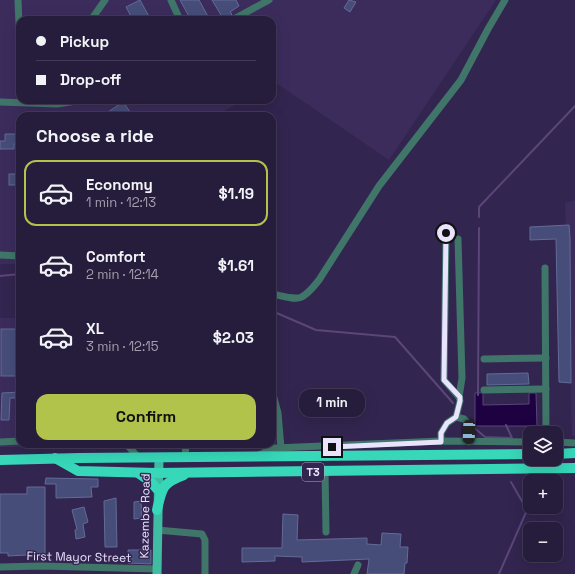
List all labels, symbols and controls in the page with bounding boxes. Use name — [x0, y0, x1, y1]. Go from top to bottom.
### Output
text: Pickup — [60, 32, 109, 51]
text: Drop-off — [60, 70, 121, 89]
text: Choose a ride — [36, 124, 154, 147]
icon: car — [38, 175, 74, 211]
text: Economy — [86, 175, 153, 194]
text: $1.19 — [218, 184, 254, 203]
text: 1 min · 12:13 — [86, 194, 156, 211]
route start — [437, 224, 455, 242]
icon: car — [38, 247, 74, 283]
text: Comfort — [86, 247, 146, 266]
text: $1.61 — [218, 256, 254, 275]
text: 2 min · 12:14 — [86, 266, 159, 283]
icon: car — [38, 319, 74, 355]
text: XL — [86, 319, 104, 338]
text: $2.03 — [213, 328, 254, 347]
text: 3 min · 12:15 — [86, 338, 158, 355]
callout: 1 min — [299, 389, 365, 417]
button: Confirm — [36, 394, 256, 440]
text: 1 min — [316, 394, 348, 411]
car — [463, 420, 475, 444]
map controls — [523, 426, 563, 562]
button: layers — [523, 426, 563, 466]
route end — [323, 438, 341, 456]
road number: T3 — [302, 463, 324, 481]
street label: Kazembe Road — [136, 473, 154, 559]
button: + — [523, 474, 563, 514]
button: − — [523, 522, 563, 562]
street label: First Mayor Street — [26, 548, 132, 566]

